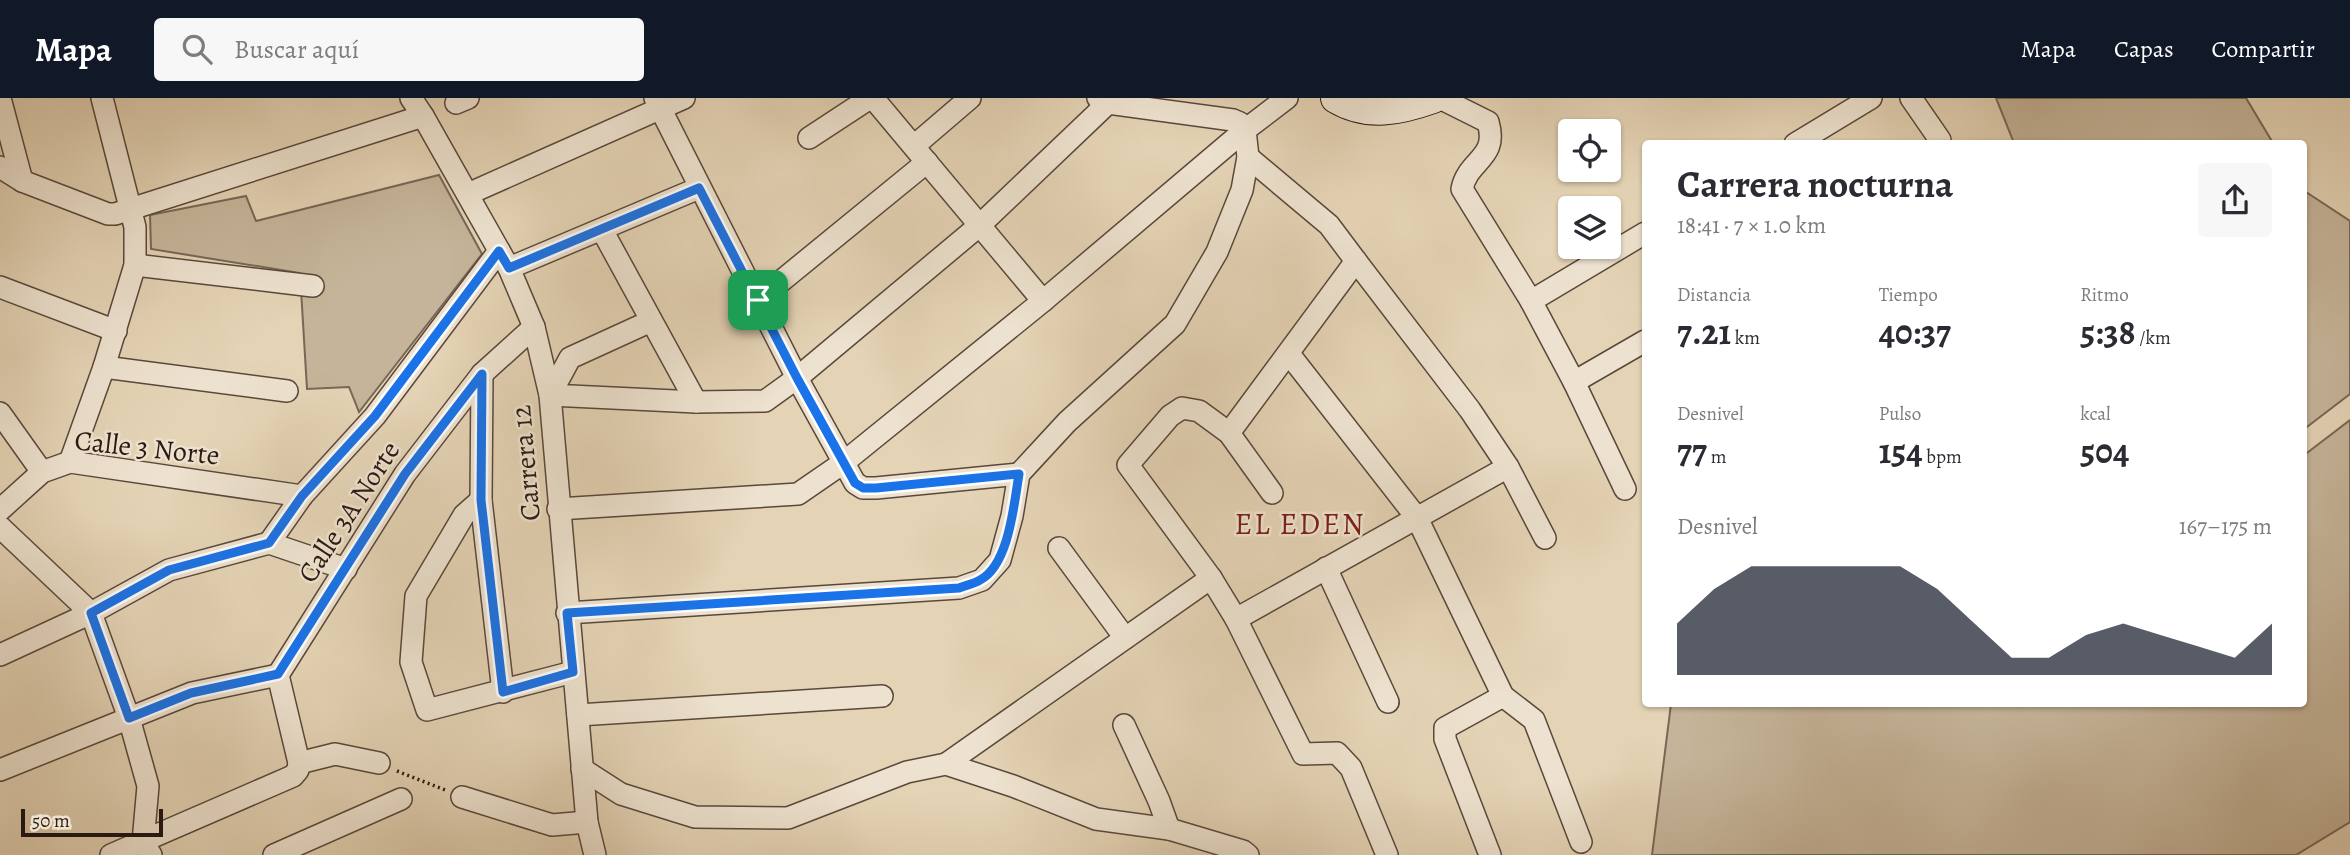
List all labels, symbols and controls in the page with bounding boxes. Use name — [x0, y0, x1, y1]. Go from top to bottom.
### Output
search box — [154, 18, 644, 81]
text: Mapa — [35, 27, 112, 72]
icon: search — [178, 30, 216, 68]
text: Buscar aquí — [234, 32, 359, 67]
text: Mapa — [2021, 33, 2076, 65]
text: Capas — [2114, 33, 2174, 65]
text: Compartir — [2212, 33, 2315, 65]
map controls — [1558, 119, 1621, 259]
button: locate — [1558, 119, 1621, 182]
text: Carrera nocturna — [1677, 158, 1953, 210]
button: share — [2198, 163, 2272, 237]
button: layers — [1558, 196, 1621, 259]
text: 18:41 · 7 × 1.0 km — [1677, 210, 1826, 241]
pin — [728, 270, 788, 330]
icon: arrive — [739, 281, 777, 319]
text: Distancia — [1677, 282, 1751, 308]
text: Tiempo — [1879, 282, 1938, 308]
text: Ritmo — [2080, 282, 2129, 308]
text: 7.21 — [1677, 308, 1731, 356]
text: 40:37 — [1879, 308, 1951, 356]
text: 5:38 — [2080, 308, 2135, 356]
text: km — [1731, 325, 1760, 351]
text: /km — [2135, 325, 2171, 351]
text: Desnivel — [1677, 401, 1744, 427]
text: Pulso — [1879, 401, 1921, 427]
text: kcal — [2080, 401, 2111, 427]
street label: Carrera 12 — [502, 403, 550, 523]
street label: Calle 3 Norte — [73, 421, 221, 475]
text: 77 — [1677, 427, 1707, 475]
text: 154 — [1879, 427, 1923, 475]
text: 504 — [2080, 427, 2129, 475]
street label: Calle 3A Norte — [289, 434, 409, 590]
text: m — [1707, 444, 1726, 470]
text: bpm — [1923, 444, 1962, 470]
district label: EL EDEN — [1235, 504, 1366, 544]
text: Desnivel — [1677, 511, 1758, 542]
text: 167–175 m — [2179, 511, 2272, 542]
scale bar — [21, 806, 163, 838]
text: 50 m — [32, 808, 70, 834]

